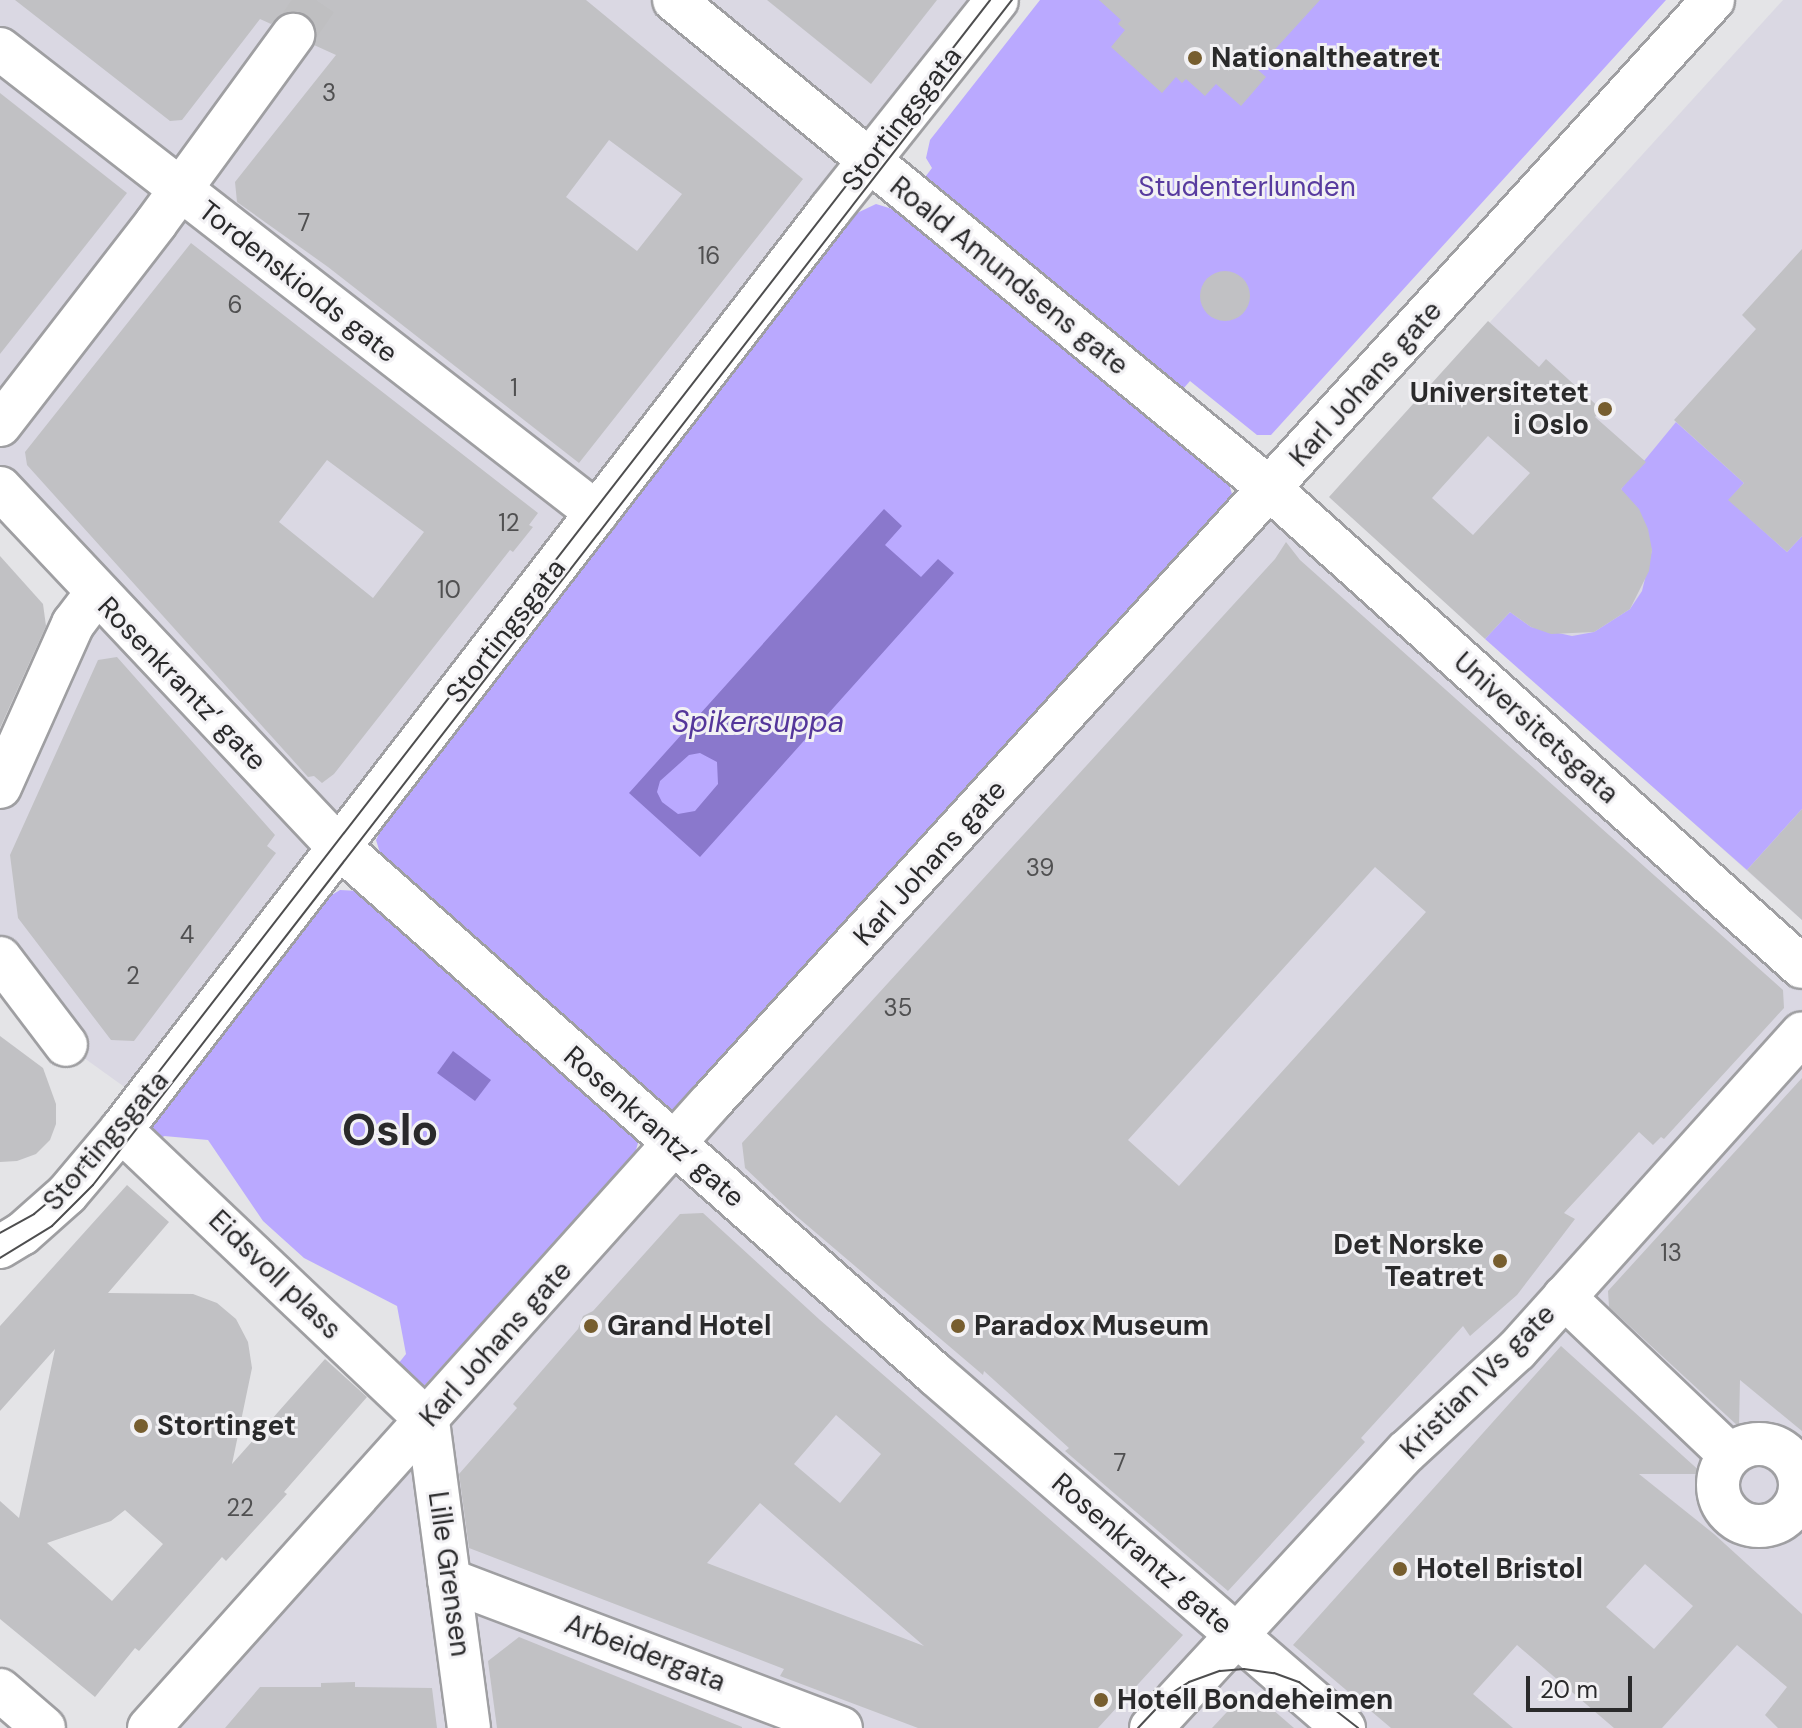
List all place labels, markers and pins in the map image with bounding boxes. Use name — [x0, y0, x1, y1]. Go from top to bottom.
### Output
place label: Nationaltheatret — [1211, 41, 1440, 75]
marker: Nationaltheatret — [1186, 49, 1204, 67]
place label: Universitetet i Oslo — [1410, 376, 1589, 442]
marker: Universitetet i Oslo — [1596, 400, 1614, 418]
place label: Det Norske Teatret — [1333, 1228, 1484, 1294]
marker: Det Norske Teatret — [1491, 1252, 1509, 1270]
place label: Grand Hotel — [607, 1309, 771, 1343]
place label: Paradox Museum — [974, 1309, 1209, 1343]
marker: Grand Hotel — [582, 1317, 600, 1335]
marker: Paradox Museum — [949, 1317, 967, 1335]
place label: Stortinget — [157, 1409, 296, 1443]
marker: Stortinget — [132, 1417, 150, 1435]
place label: Hotel Bristol — [1416, 1552, 1583, 1586]
marker: Hotel Bristol — [1391, 1560, 1409, 1578]
place label: Hotell Bondeheimen — [1117, 1683, 1393, 1717]
marker: Hotell Bondeheimen — [1092, 1691, 1110, 1709]

